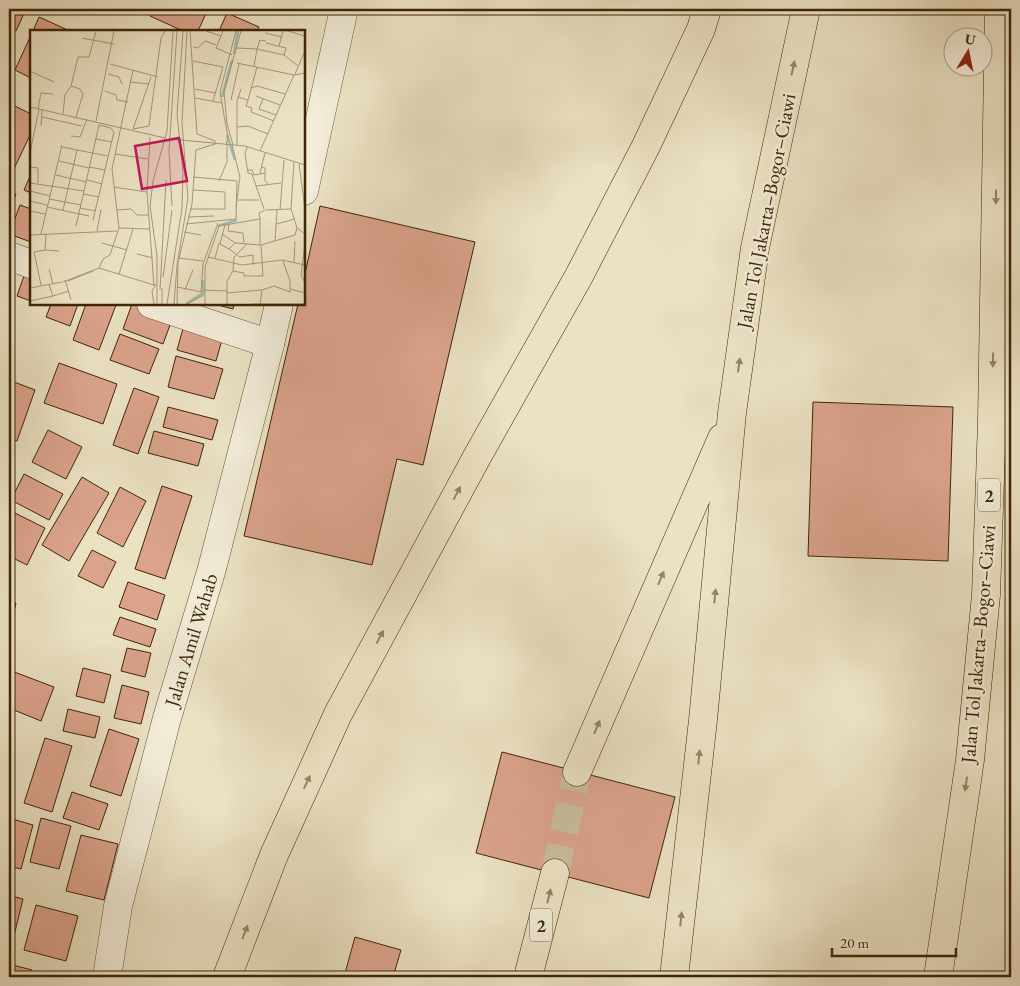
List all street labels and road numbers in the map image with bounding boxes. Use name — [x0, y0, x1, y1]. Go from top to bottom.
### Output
street label: Jalan Tol Jakarta–Bogor–Ciawi — [730, 91, 802, 333]
road number: 2 — [978, 478, 1000, 512]
street label: Jalan Tol Jakarta–Bogor–Ciawi — [954, 524, 1001, 766]
street label: Jalan Amil Wahab — [158, 570, 224, 712]
road number: 2 — [530, 908, 552, 942]

